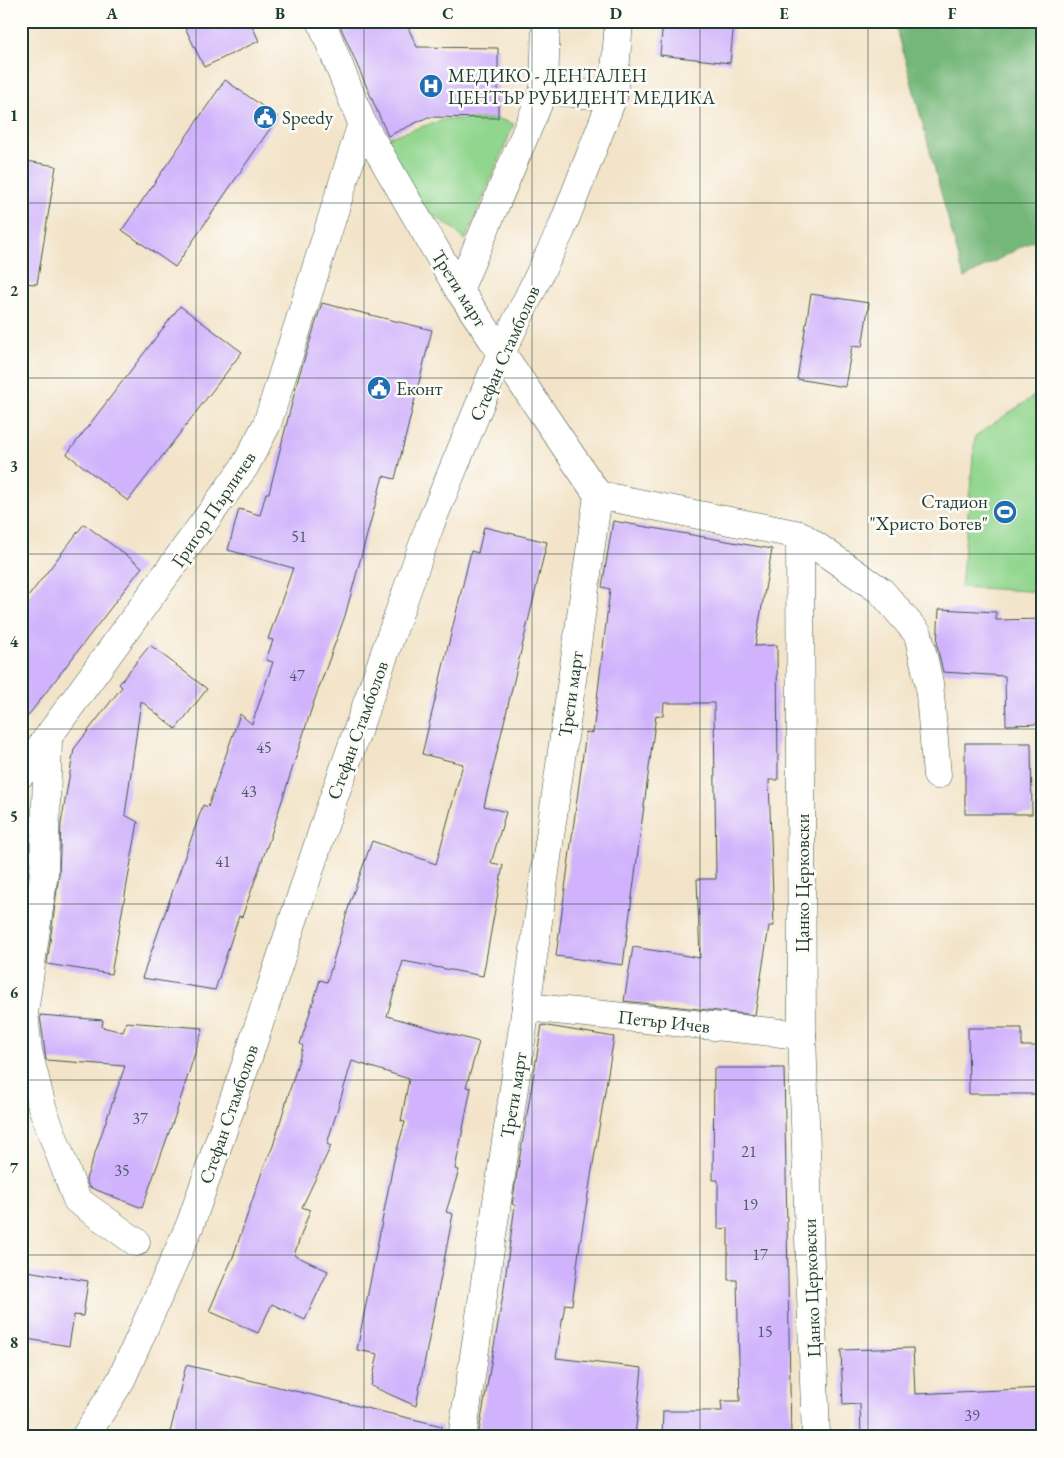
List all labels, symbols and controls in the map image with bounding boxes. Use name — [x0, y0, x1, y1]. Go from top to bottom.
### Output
text: A — [105, 3, 118, 24]
text: B — [275, 3, 285, 24]
text: C — [442, 3, 454, 24]
text: D — [610, 3, 622, 24]
text: E — [779, 3, 789, 24]
text: F — [948, 3, 957, 24]
place label: МЕДИКО - ДЕНТАЛЕН ЦЕНТЪР РУБИДЕНТ МЕДИКА — [448, 63, 716, 110]
hospital icon: МЕДИКО - ДЕНТАЛЕН ЦЕНТЪР РУБИДЕНТ МЕДИКА — [418, 73, 444, 99]
public building icon: Speedy — [252, 104, 278, 130]
text: 1 — [10, 105, 18, 126]
place label: Speedy — [282, 105, 334, 130]
street label: Трети март — [426, 245, 493, 332]
text: 2 — [10, 280, 19, 301]
street label: Стефан Стамболов — [463, 282, 546, 425]
public building icon: Еконт — [366, 375, 392, 401]
place label: Еконт — [396, 376, 443, 401]
street label: Григор Пърличев — [165, 446, 261, 572]
text: 3 — [10, 456, 18, 477]
place label: Стадион "Христо Ботев" — [870, 489, 988, 536]
sports icon: Стадион "Христо Ботев" — [992, 499, 1018, 525]
house number: 51 — [291, 526, 307, 547]
text: 4 — [10, 631, 19, 652]
street label: Трети март — [552, 649, 589, 739]
street label: Стефан Стамболов — [321, 657, 394, 803]
house number: 47 — [289, 665, 305, 686]
house number: 45 — [256, 737, 272, 758]
house number: 43 — [241, 781, 257, 802]
text: 5 — [10, 806, 18, 827]
street label: Цанко Церковски — [790, 814, 815, 952]
house number: 41 — [215, 851, 231, 872]
text: 6 — [10, 982, 19, 1003]
street label: Петър Ичев — [617, 1004, 711, 1039]
street label: Стефан Стамболов — [193, 1041, 264, 1187]
street label: Трети март — [494, 1050, 533, 1140]
house number: 37 — [132, 1108, 148, 1129]
house number: 21 — [741, 1141, 757, 1162]
text: 7 — [10, 1157, 19, 1178]
house number: 35 — [114, 1160, 130, 1181]
house number: 19 — [742, 1194, 758, 1215]
street label: Цанко Церковски — [797, 1218, 826, 1358]
house number: 17 — [752, 1244, 768, 1265]
house number: 15 — [757, 1321, 773, 1342]
text: 8 — [10, 1332, 18, 1353]
house number: 39 — [964, 1405, 980, 1426]

